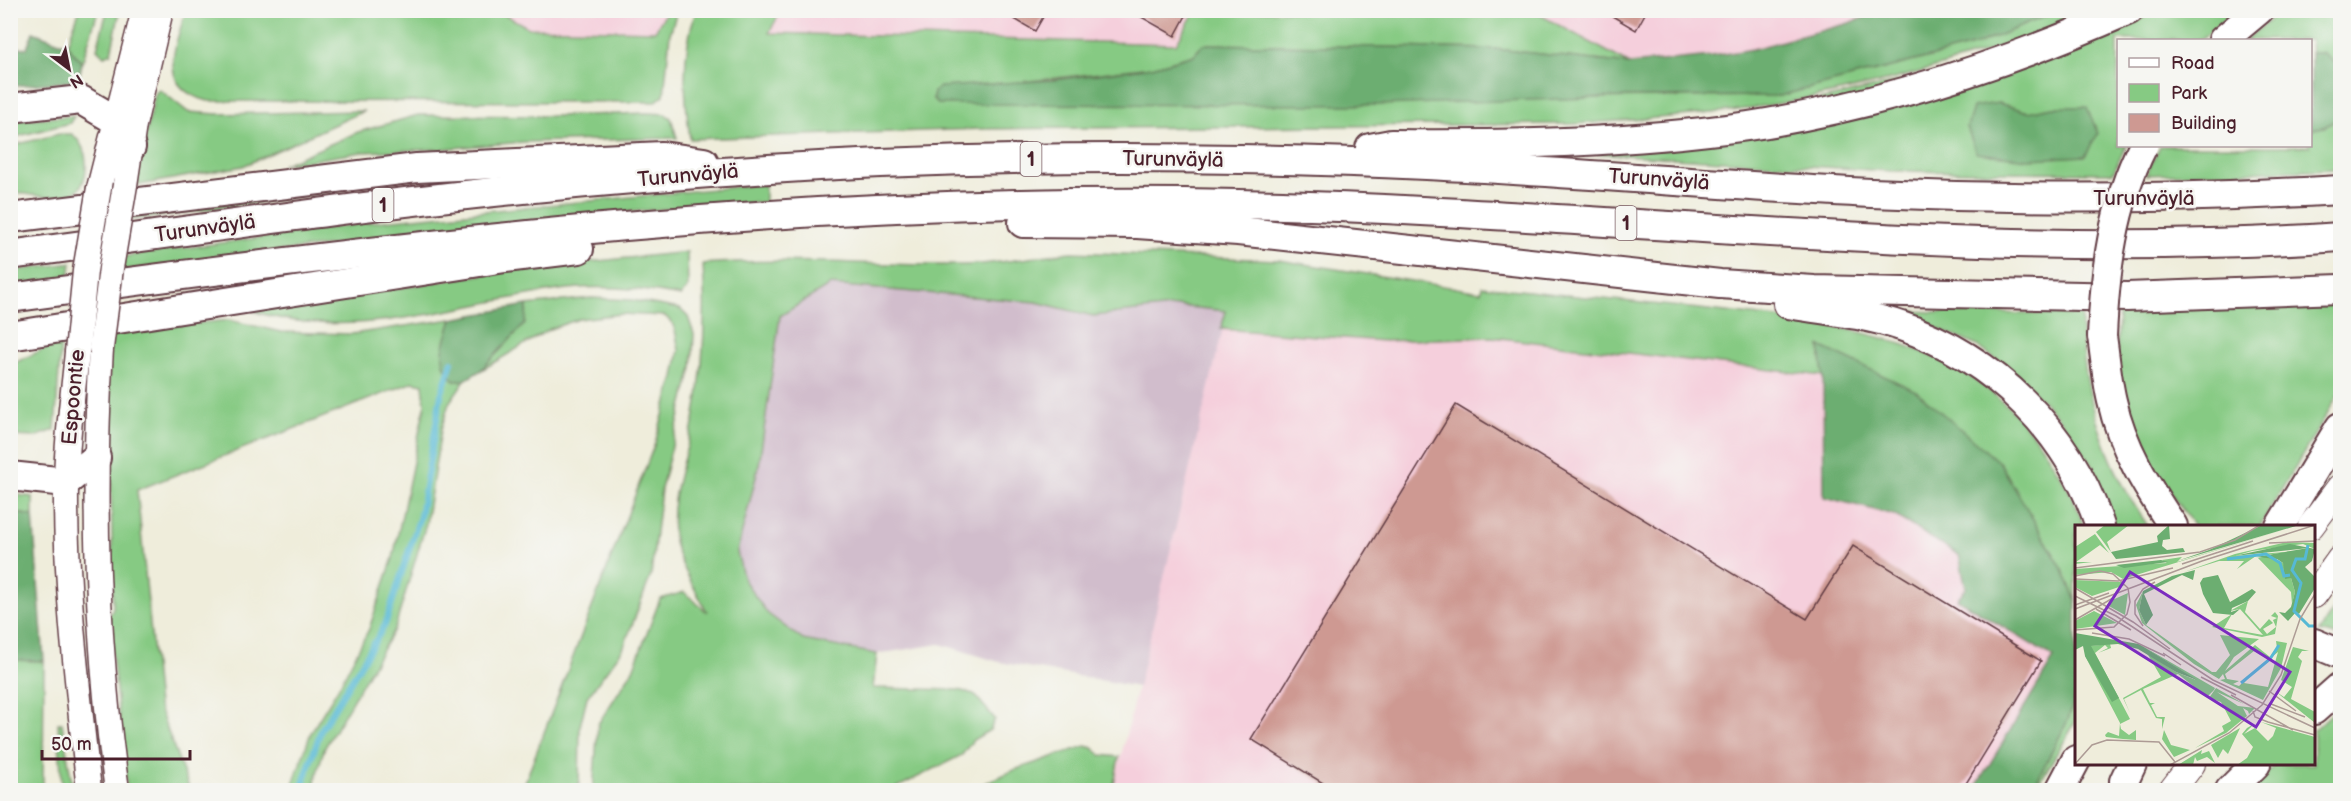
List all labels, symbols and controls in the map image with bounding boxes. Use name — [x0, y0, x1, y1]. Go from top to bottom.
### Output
north arrow — [39, 39, 99, 99]
legend — [2117, 39, 2312, 147]
text: Road — [2171, 53, 2215, 74]
text: N — [66, 69, 86, 92]
text: Park — [2171, 83, 2207, 104]
text: Building — [2171, 113, 2237, 134]
road number: 1 — [1020, 142, 1042, 176]
street label: Turunväylä — [1122, 146, 1224, 173]
street label: Turunväylä — [636, 159, 740, 192]
street label: Turunväylä — [1607, 163, 1710, 196]
street label: Turunväylä — [2093, 186, 2195, 211]
road number: 1 — [372, 188, 394, 222]
road number: 1 — [1616, 206, 1636, 240]
street label: Turunväylä — [153, 209, 257, 248]
street label: Espoontie — [57, 348, 90, 446]
inset map — [2075, 525, 2315, 765]
scale bar — [42, 723, 190, 761]
text: 50 m — [51, 734, 92, 755]

